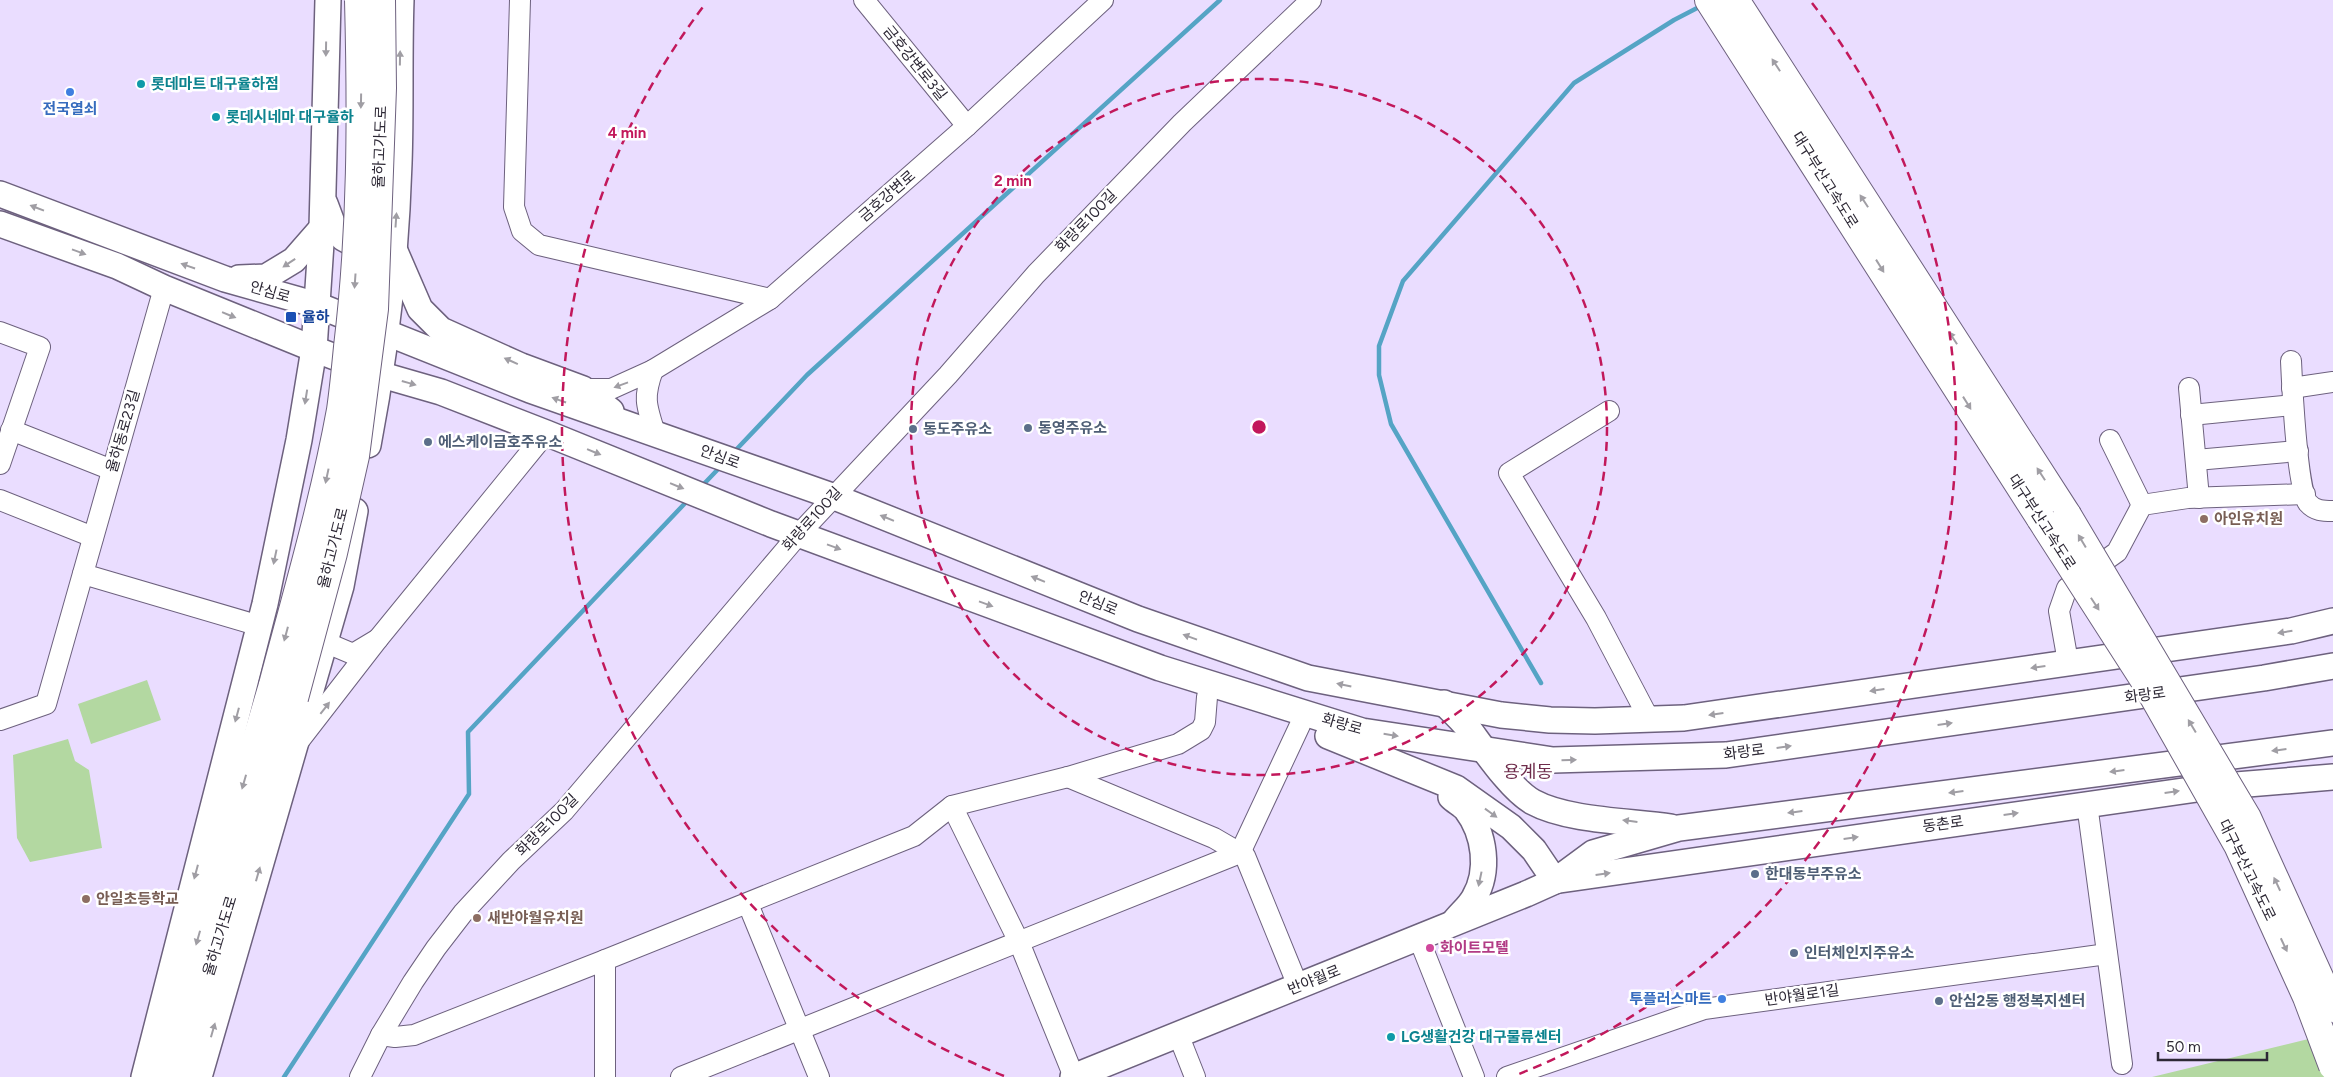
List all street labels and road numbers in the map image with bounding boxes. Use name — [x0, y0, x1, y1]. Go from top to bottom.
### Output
street label: 금호강변로3길 — [879, 22, 951, 104]
street label: 율하고가도로 — [370, 105, 390, 189]
street label: 대구부산고속도로 — [1788, 128, 1862, 232]
street label: 금호강변로 — [855, 167, 919, 225]
street label: 화랑로100길 — [1052, 186, 1120, 256]
street label: 안심로 — [248, 278, 292, 306]
street label: 율하동로23길 — [103, 387, 143, 475]
street label: 안심로 — [697, 441, 743, 473]
street label: 대구부산고속도로 — [2004, 471, 2080, 573]
street label: 화랑로100길 — [778, 483, 846, 555]
street label: 율하고가도로 — [314, 506, 352, 590]
street label: 안심로 — [1075, 587, 1121, 619]
street label: 화랑로 — [2123, 683, 2167, 707]
street label: 화랑로 — [1320, 710, 1364, 738]
street label: 화랑로 — [1722, 741, 1766, 763]
street label: 화랑로100길 — [512, 790, 582, 860]
street label: 동촌로 — [1921, 812, 1965, 836]
street label: 대구부산고속도로 — [2215, 816, 2279, 924]
street label: 율하고가도로 — [199, 894, 241, 978]
street label: 반야월로 — [1285, 961, 1343, 999]
street label: 반야월로1길 — [1764, 981, 1840, 1009]

